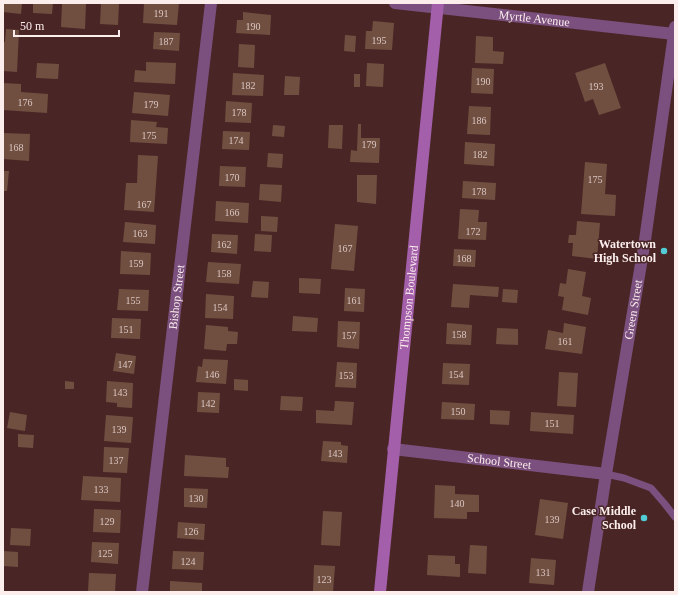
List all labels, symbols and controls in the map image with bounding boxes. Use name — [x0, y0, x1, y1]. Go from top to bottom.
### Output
house number: 191 — [154, 8, 169, 19]
street label: Myrtle Avenue — [498, 8, 570, 29]
scale bar — [14, 12, 119, 38]
text: 50 m — [20, 19, 45, 33]
house number: 190 — [246, 21, 261, 32]
house number: 195 — [372, 35, 387, 46]
house number: 187 — [159, 36, 174, 47]
house number: 190 — [476, 76, 491, 87]
house number: 182 — [241, 80, 256, 91]
house number: 193 — [589, 81, 604, 92]
house number: 176 — [18, 97, 33, 108]
house number: 179 — [144, 99, 159, 110]
house number: 178 — [232, 107, 247, 118]
house number: 186 — [472, 115, 487, 126]
house number: 175 — [142, 130, 157, 141]
house number: 174 — [229, 135, 244, 146]
house number: 179 — [362, 139, 377, 150]
house number: 168 — [9, 142, 24, 153]
house number: 182 — [473, 149, 488, 160]
house number: 170 — [225, 172, 240, 183]
house number: 175 — [588, 174, 603, 185]
house number: 178 — [472, 186, 487, 197]
house number: 167 — [137, 199, 152, 210]
house number: 166 — [225, 207, 240, 218]
house number: 172 — [466, 226, 481, 237]
house number: 163 — [133, 228, 148, 239]
place label: Watertown High School — [594, 237, 657, 265]
house number: 162 — [217, 239, 232, 250]
house number: 167 — [338, 243, 353, 254]
street label: Thompson Boulevard — [397, 245, 421, 350]
marker: Watertown High School — [659, 246, 669, 256]
house number: 168 — [457, 253, 472, 264]
house number: 159 — [129, 258, 144, 269]
street label: Bishop Street — [166, 263, 187, 330]
house number: 158 — [217, 268, 232, 279]
street label: Green Street — [622, 278, 645, 341]
house number: 155 — [126, 295, 141, 306]
house number: 161 — [347, 295, 362, 306]
house number: 154 — [213, 302, 228, 313]
house number: 151 — [119, 324, 134, 335]
house number: 158 — [452, 329, 467, 340]
house number: 157 — [342, 330, 357, 341]
house number: 161 — [558, 336, 573, 347]
house number: 147 — [118, 359, 133, 370]
house number: 146 — [205, 369, 220, 380]
house number: 154 — [449, 369, 464, 380]
house number: 153 — [339, 370, 354, 381]
house number: 143 — [113, 387, 128, 398]
house number: 142 — [201, 398, 216, 409]
house number: 150 — [451, 406, 466, 417]
house number: 151 — [545, 418, 560, 429]
house number: 139 — [112, 424, 127, 435]
house number: 143 — [328, 448, 343, 459]
street label: School Street — [466, 451, 533, 472]
house number: 137 — [109, 455, 124, 466]
house number: 133 — [94, 484, 109, 495]
house number: 130 — [189, 493, 204, 504]
house number: 140 — [450, 498, 465, 509]
place label: Case Middle School — [572, 504, 637, 532]
marker: Case Middle School — [639, 513, 649, 523]
house number: 139 — [545, 514, 560, 525]
house number: 129 — [100, 516, 115, 527]
house number: 126 — [184, 526, 199, 537]
house number: 125 — [98, 548, 113, 559]
house number: 124 — [181, 556, 196, 567]
house number: 131 — [536, 567, 551, 578]
house number: 123 — [317, 574, 332, 585]

